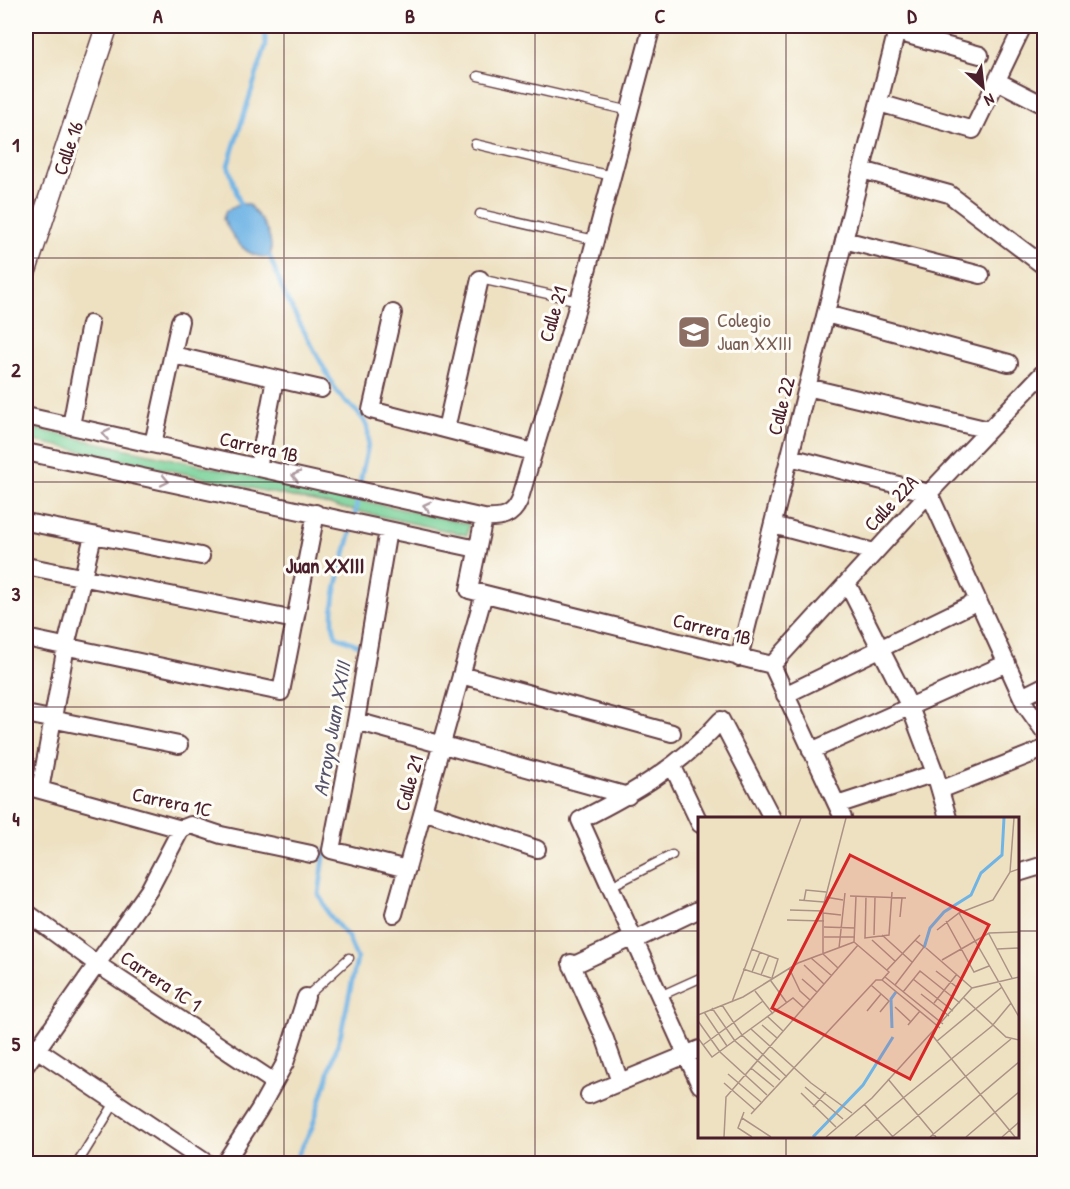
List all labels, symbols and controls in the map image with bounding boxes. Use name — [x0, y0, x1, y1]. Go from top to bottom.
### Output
text: A — [153, 2, 163, 29]
text: B — [405, 2, 415, 29]
text: C — [655, 2, 666, 29]
text: D — [907, 2, 917, 29]
north arrow — [953, 57, 1013, 117]
text: N — [981, 89, 999, 112]
street label: Calle 16 — [46, 117, 89, 178]
text: 1 — [12, 131, 20, 158]
street label: Calle 21 — [532, 283, 573, 345]
place label: Colegio Juan XXIII — [717, 306, 792, 356]
school or university icon: Colegio Juan XXIII — [676, 314, 712, 350]
text: 2 — [11, 356, 21, 383]
street label: Calle 22 — [760, 374, 801, 438]
street label: Carrera 1B — [217, 424, 301, 469]
one-way arrow — [101, 428, 111, 441]
street label: Calle 22A — [857, 468, 924, 537]
one-way arrow — [291, 471, 301, 484]
one-way arrow — [160, 474, 170, 487]
one-way arrow — [422, 500, 432, 513]
district label: Juan XXIII — [286, 551, 364, 580]
text: 3 — [12, 580, 21, 607]
street label: Carrera 1B — [670, 606, 754, 651]
water label: Arroyo Juan XXIII — [305, 657, 358, 798]
street label: Calle 21 — [388, 752, 429, 814]
street label: Carrera 1C — [130, 780, 214, 823]
text: 4 — [12, 805, 20, 832]
inset map — [698, 817, 1019, 1138]
street label: Carrera 1C 1 — [115, 944, 207, 1018]
text: 5 — [12, 1030, 21, 1057]

